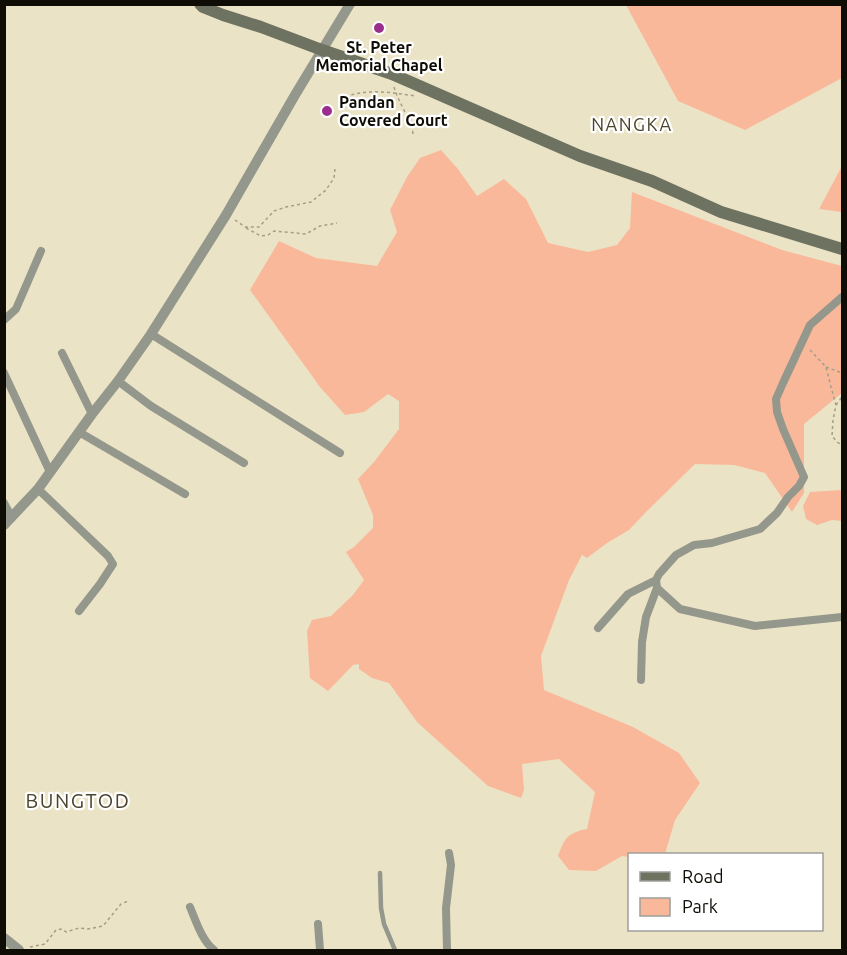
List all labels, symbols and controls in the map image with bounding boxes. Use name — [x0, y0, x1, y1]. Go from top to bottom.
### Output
marker: St. Peter Memorial Chapel — [372, 21, 386, 35]
place label: St. Peter Memorial Chapel — [315, 38, 443, 74]
place label: Pandan Covered Court — [339, 93, 448, 129]
marker: Pandan Covered Court — [320, 104, 334, 118]
district label: NANGKA — [591, 114, 673, 134]
district label: BUNGTOD — [26, 789, 130, 812]
legend — [628, 853, 823, 931]
text: Road — [682, 866, 724, 886]
text: Park — [682, 896, 718, 916]

